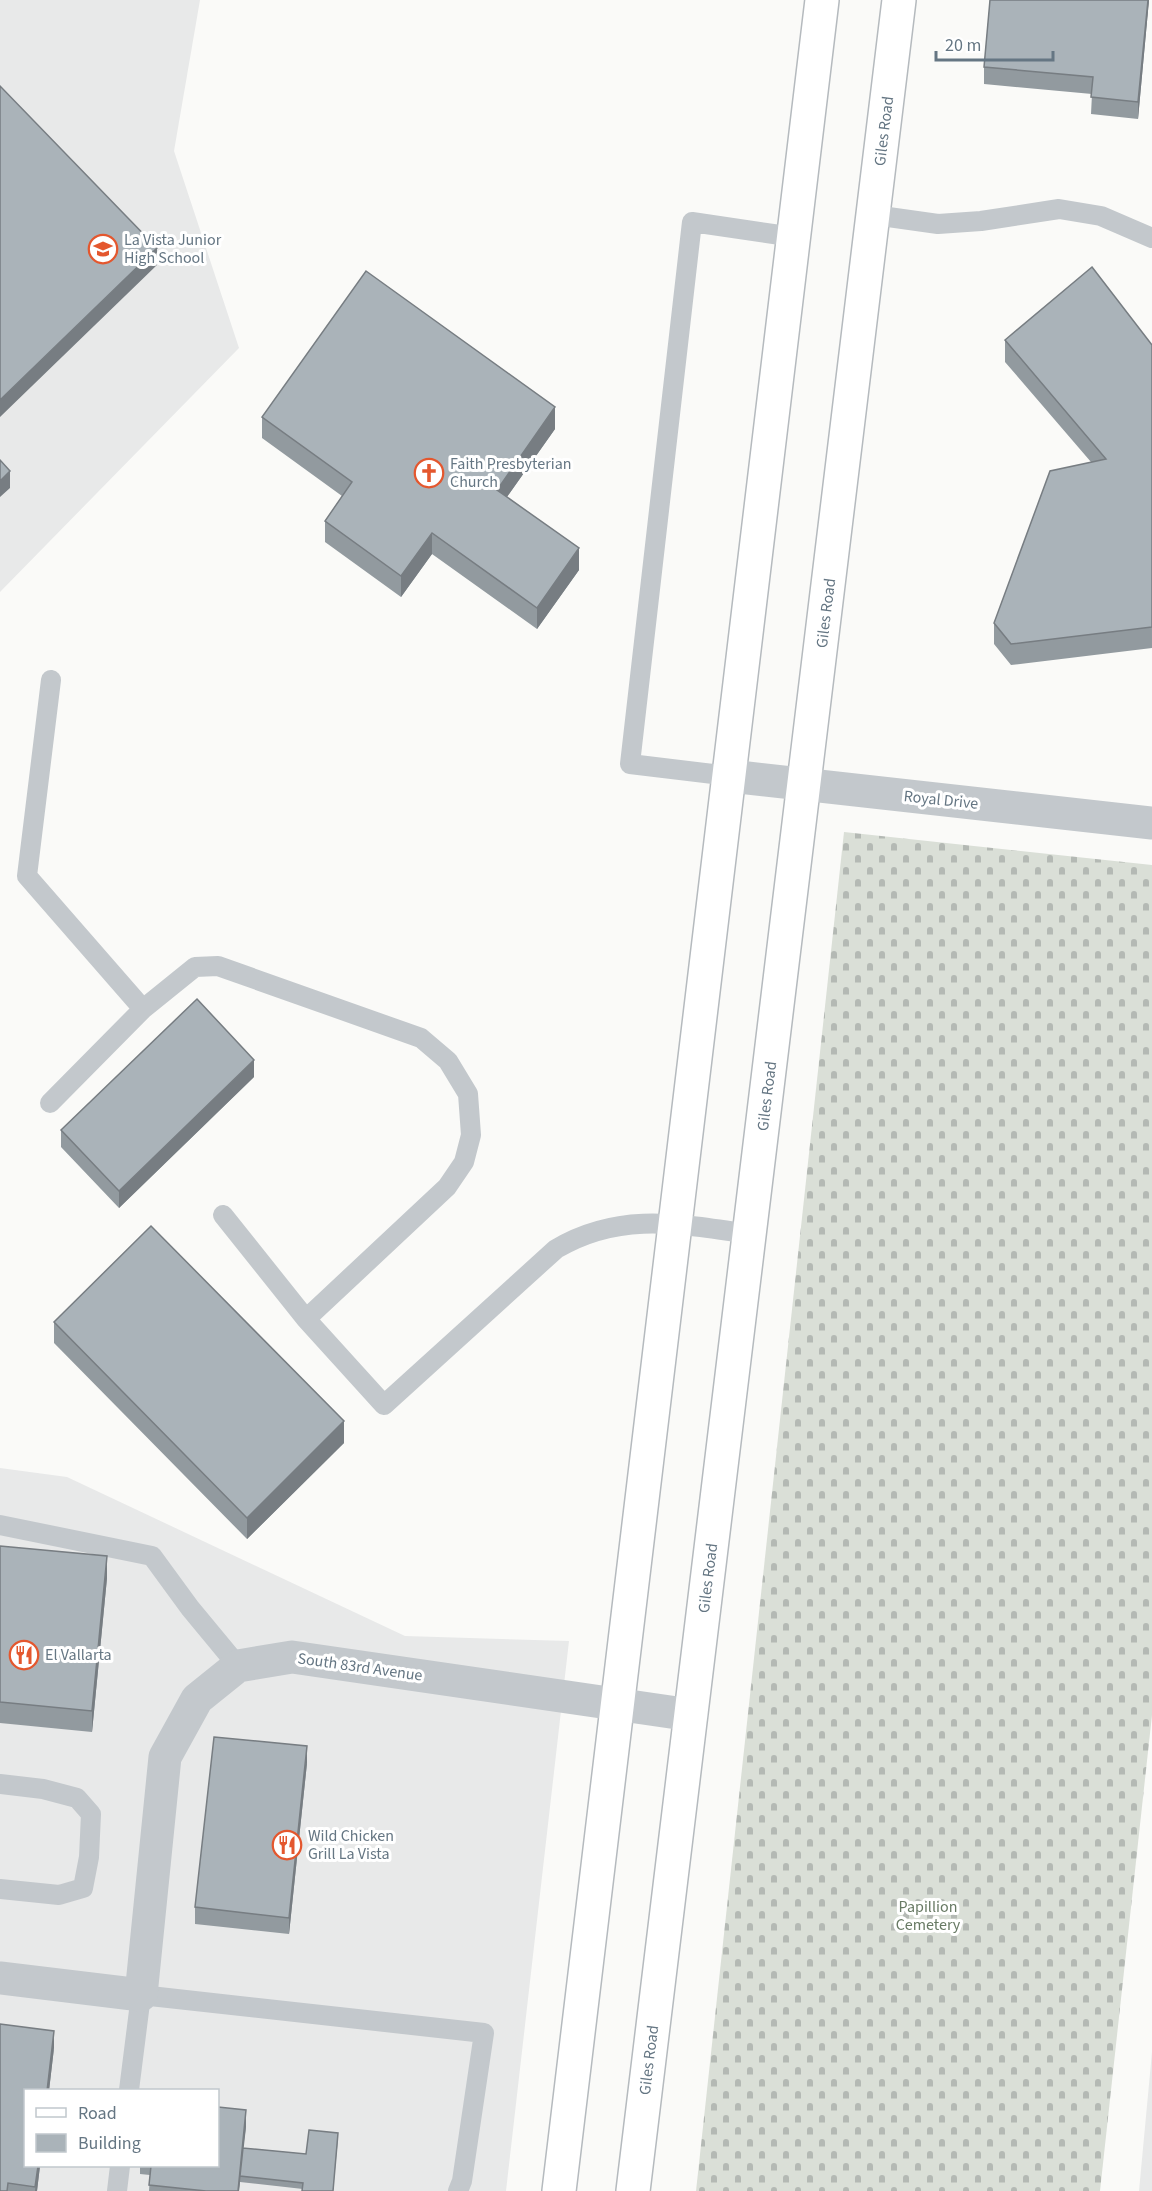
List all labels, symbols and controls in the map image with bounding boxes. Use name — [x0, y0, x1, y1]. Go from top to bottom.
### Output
scale bar — [936, 24, 1053, 62]
text: 20 m — [945, 33, 981, 58]
street label: Giles Road — [869, 95, 899, 167]
place label: La Vista Junior High School — [124, 229, 222, 269]
school or university icon: La Vista Junior High School — [87, 233, 119, 265]
place label: Faith Presbyterian Church — [450, 453, 571, 493]
church icon: Faith Presbyterian Church — [413, 457, 445, 489]
street label: Giles Road — [811, 577, 841, 649]
street label: Royal Drive — [903, 785, 979, 815]
street label: Giles Road — [752, 1060, 782, 1132]
street label: Giles Road — [693, 1542, 723, 1614]
restaurant icon: El Vallarta — [8, 1639, 40, 1671]
place label: El Vallarta — [45, 1644, 112, 1666]
street label: South 83rd Avenue — [296, 1647, 424, 1687]
place label: Wild Chicken Grill La Vista — [308, 1825, 394, 1865]
restaurant icon: Wild Chicken Grill La Vista — [271, 1829, 303, 1861]
park label: Papillion Cemetery — [896, 1896, 961, 1936]
street label: Giles Road — [634, 2024, 664, 2096]
legend — [24, 2089, 219, 2167]
text: Road — [78, 2101, 117, 2126]
text: Building — [78, 2131, 141, 2156]

